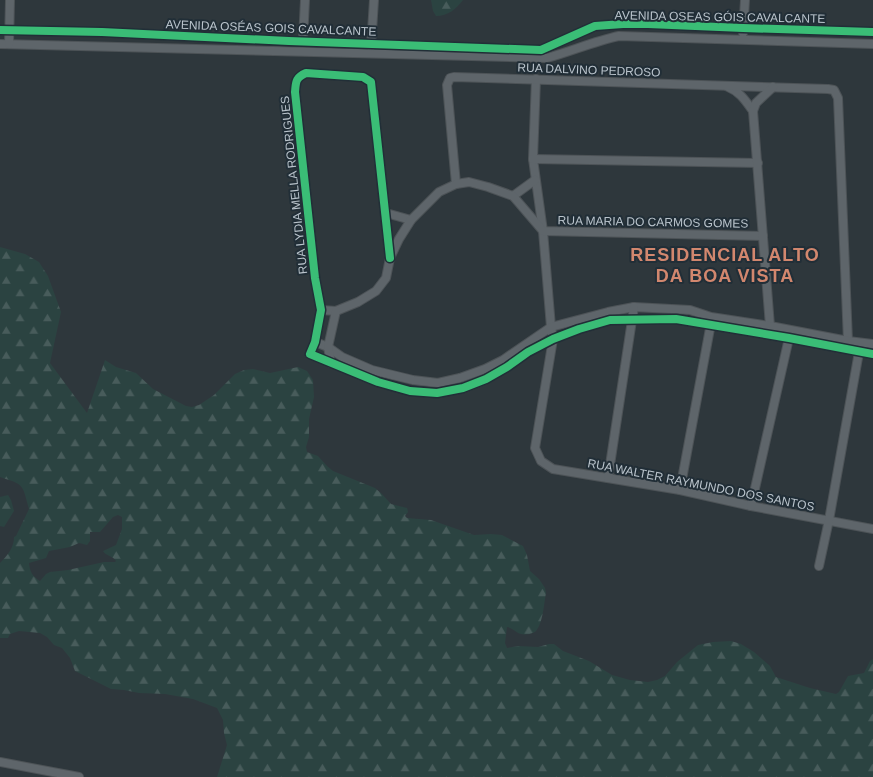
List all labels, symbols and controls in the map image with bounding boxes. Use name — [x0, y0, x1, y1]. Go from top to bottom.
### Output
street label: AVENIDA OSEAS GÓIS CAVALCANTE — [615, 7, 825, 26]
street label: AVENIDA OSÉAS GOIS CAVALCANTE — [165, 16, 377, 39]
street label: RUA DALVINO PEDROSO — [517, 61, 661, 79]
street label: RUA LYDIA MELLA RODRIGUES — [278, 95, 310, 275]
street label: RUA MARIA DO CARMOS GOMES — [558, 213, 748, 231]
district label: RESIDENCIAL ALTO DA BOA VISTA — [630, 245, 820, 286]
street label: RUA WALTER RAYMUNDO DOS SANTOS — [586, 456, 816, 514]

